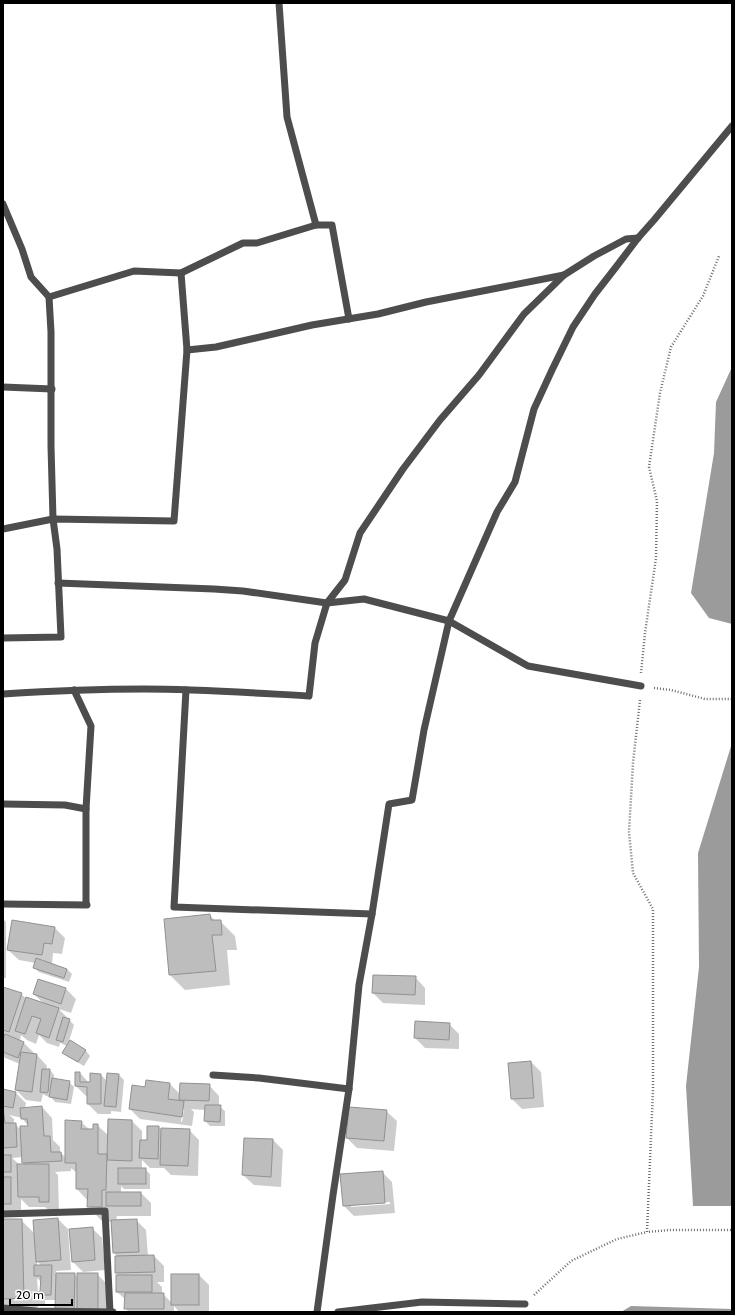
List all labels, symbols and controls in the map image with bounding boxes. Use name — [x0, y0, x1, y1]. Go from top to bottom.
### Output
scale bar — [10, 1281, 72, 1307]
text: 20 m — [16, 1287, 44, 1302]

